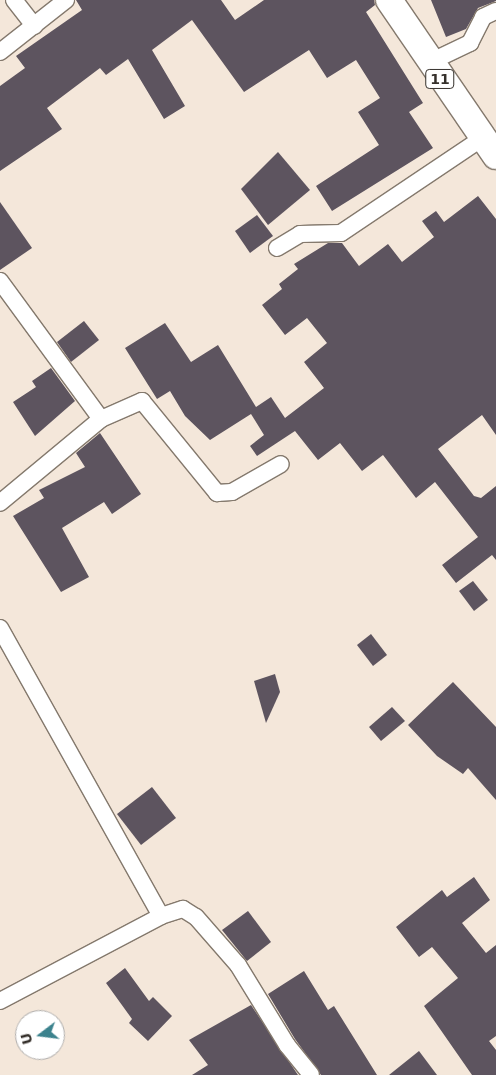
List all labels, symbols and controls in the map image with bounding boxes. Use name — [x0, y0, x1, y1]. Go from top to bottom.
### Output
road number: 11 — [425, 68, 455, 90]
north arrow — [15, 1010, 65, 1060]
text: U — [17, 1031, 36, 1046]

